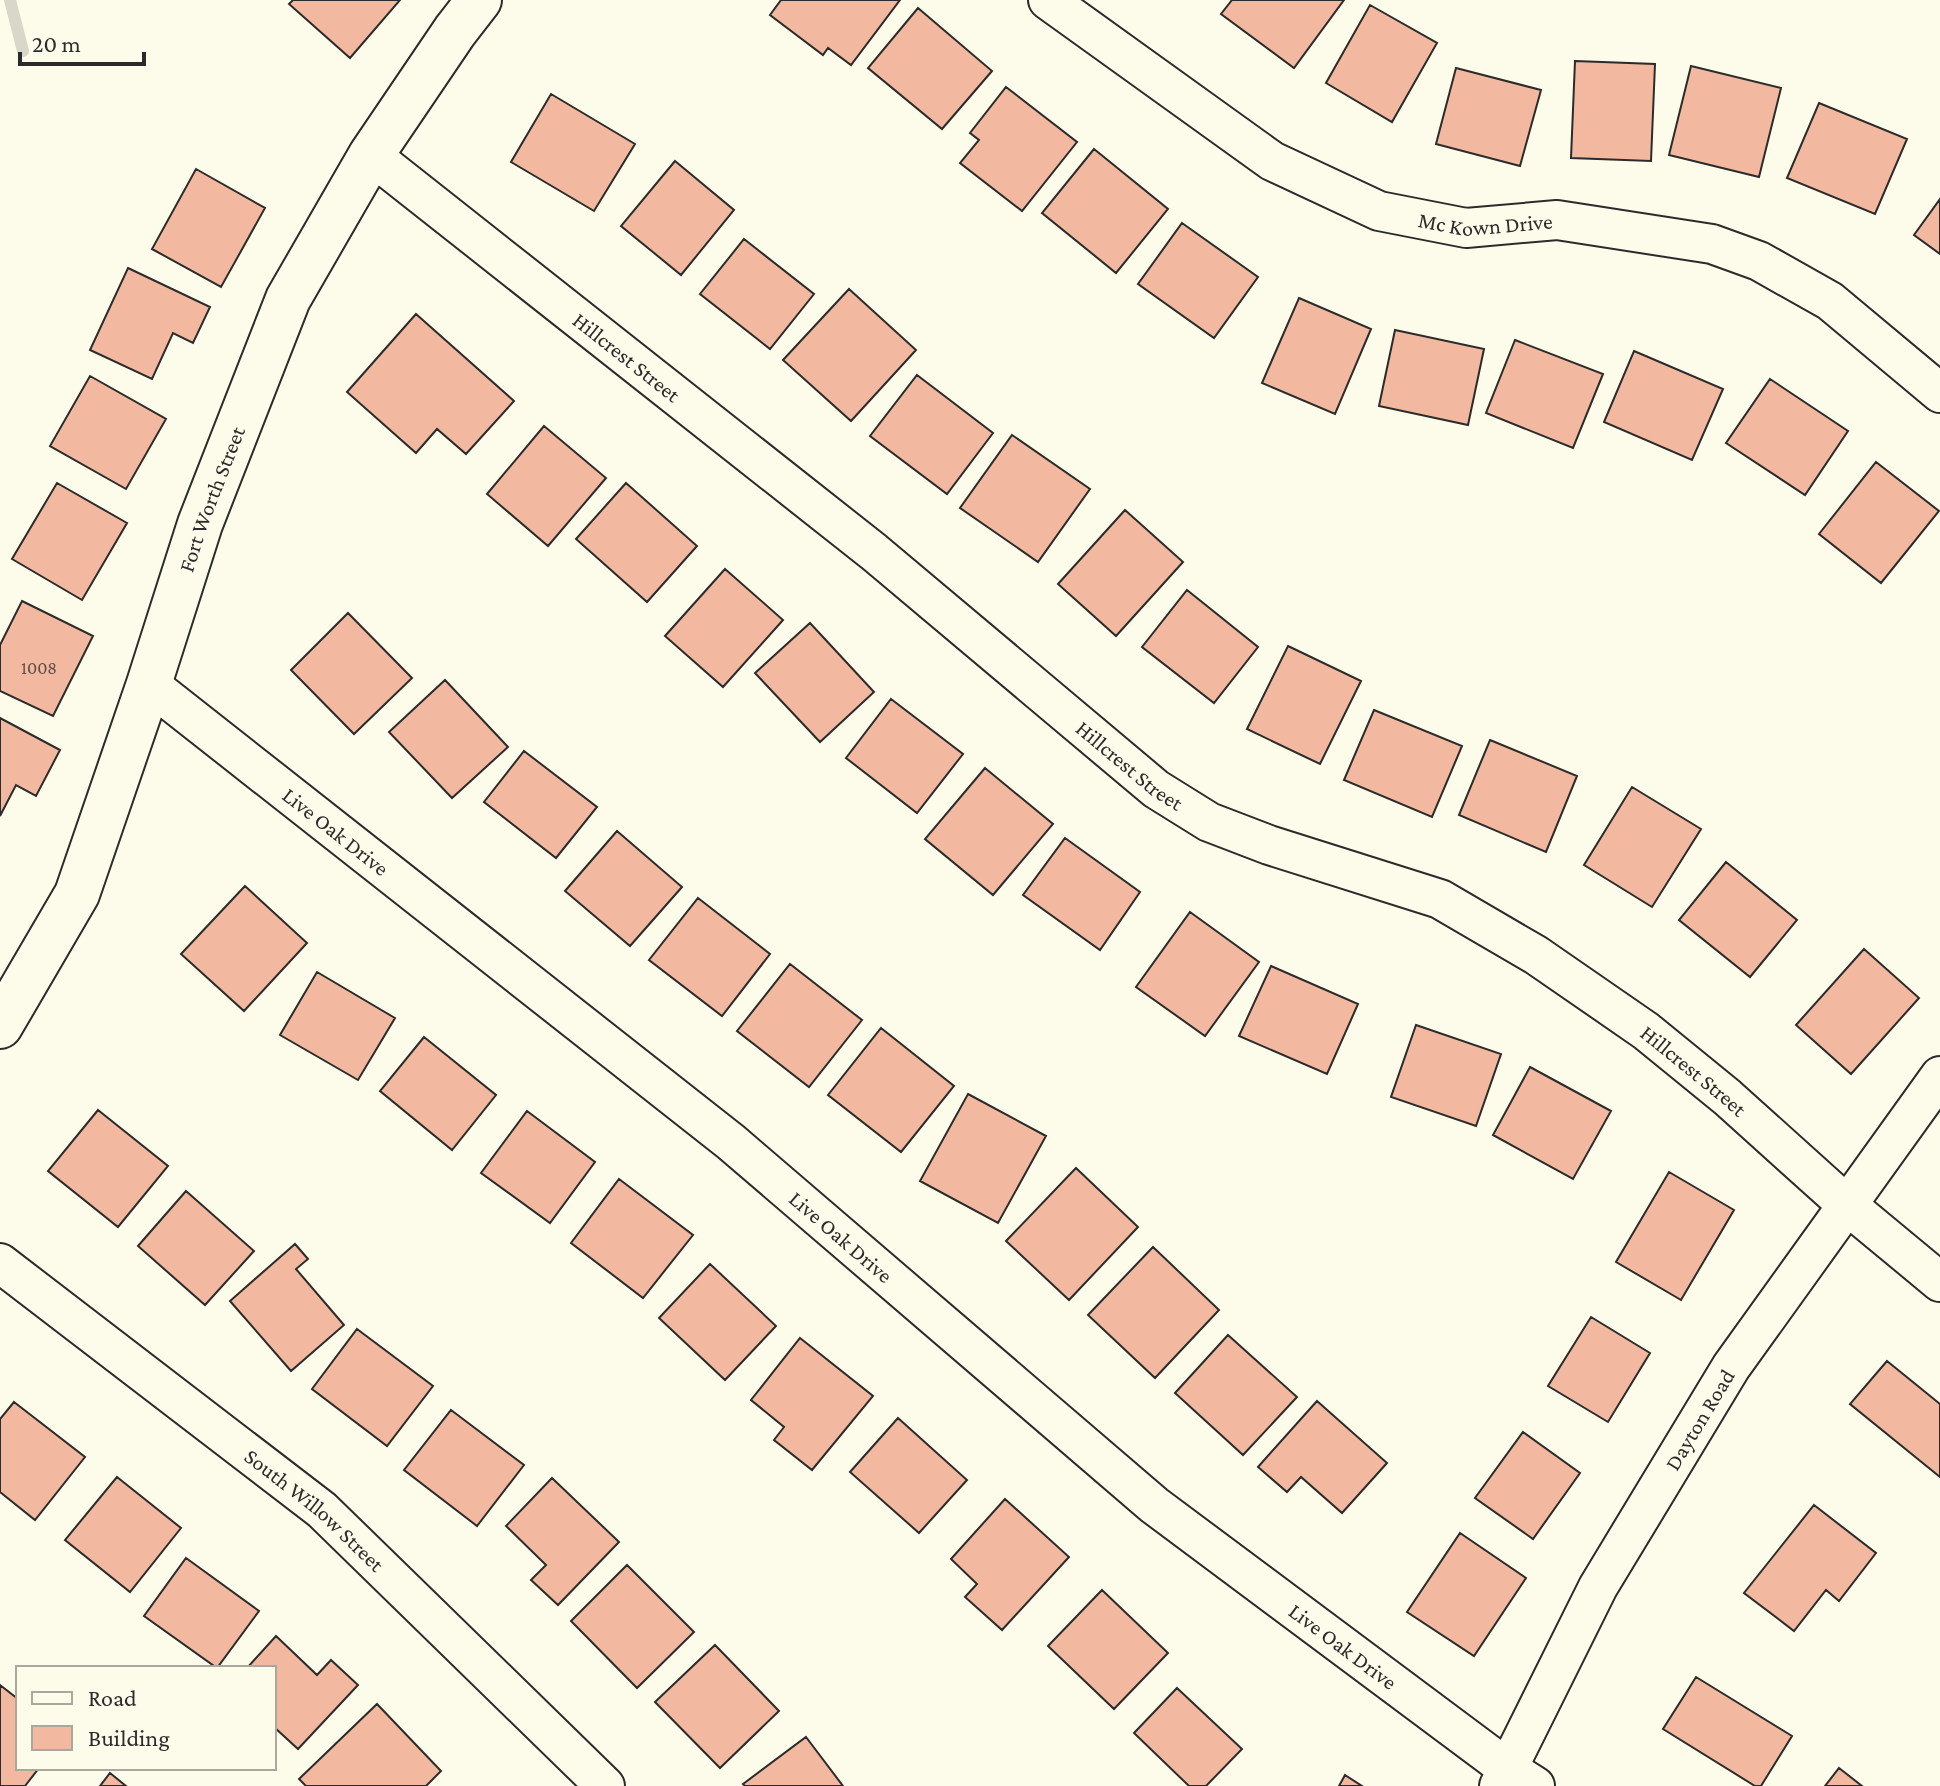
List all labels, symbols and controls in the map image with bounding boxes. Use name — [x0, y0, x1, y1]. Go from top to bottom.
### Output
scale bar — [20, 16, 144, 66]
text: 20 m — [32, 30, 81, 57]
street label: Mc Kown Drive — [1416, 207, 1554, 241]
street label: Hillcrest Street — [568, 307, 686, 408]
street label: Fort Worth Street — [174, 422, 250, 575]
house number: 1008 — [21, 658, 57, 678]
street label: Hillcrest Street — [1071, 716, 1188, 816]
street label: Live Oak Drive — [278, 782, 394, 881]
street label: Hillcrest Street — [1636, 1020, 1752, 1122]
street label: Live Oak Drive — [784, 1186, 898, 1288]
street label: Dayton Road — [1660, 1364, 1740, 1475]
street label: South Willow Street — [240, 1443, 390, 1577]
street label: Live Oak Drive — [1284, 1598, 1402, 1695]
legend — [16, 1666, 276, 1770]
text: Road — [88, 1684, 137, 1711]
text: Building — [88, 1724, 170, 1751]

